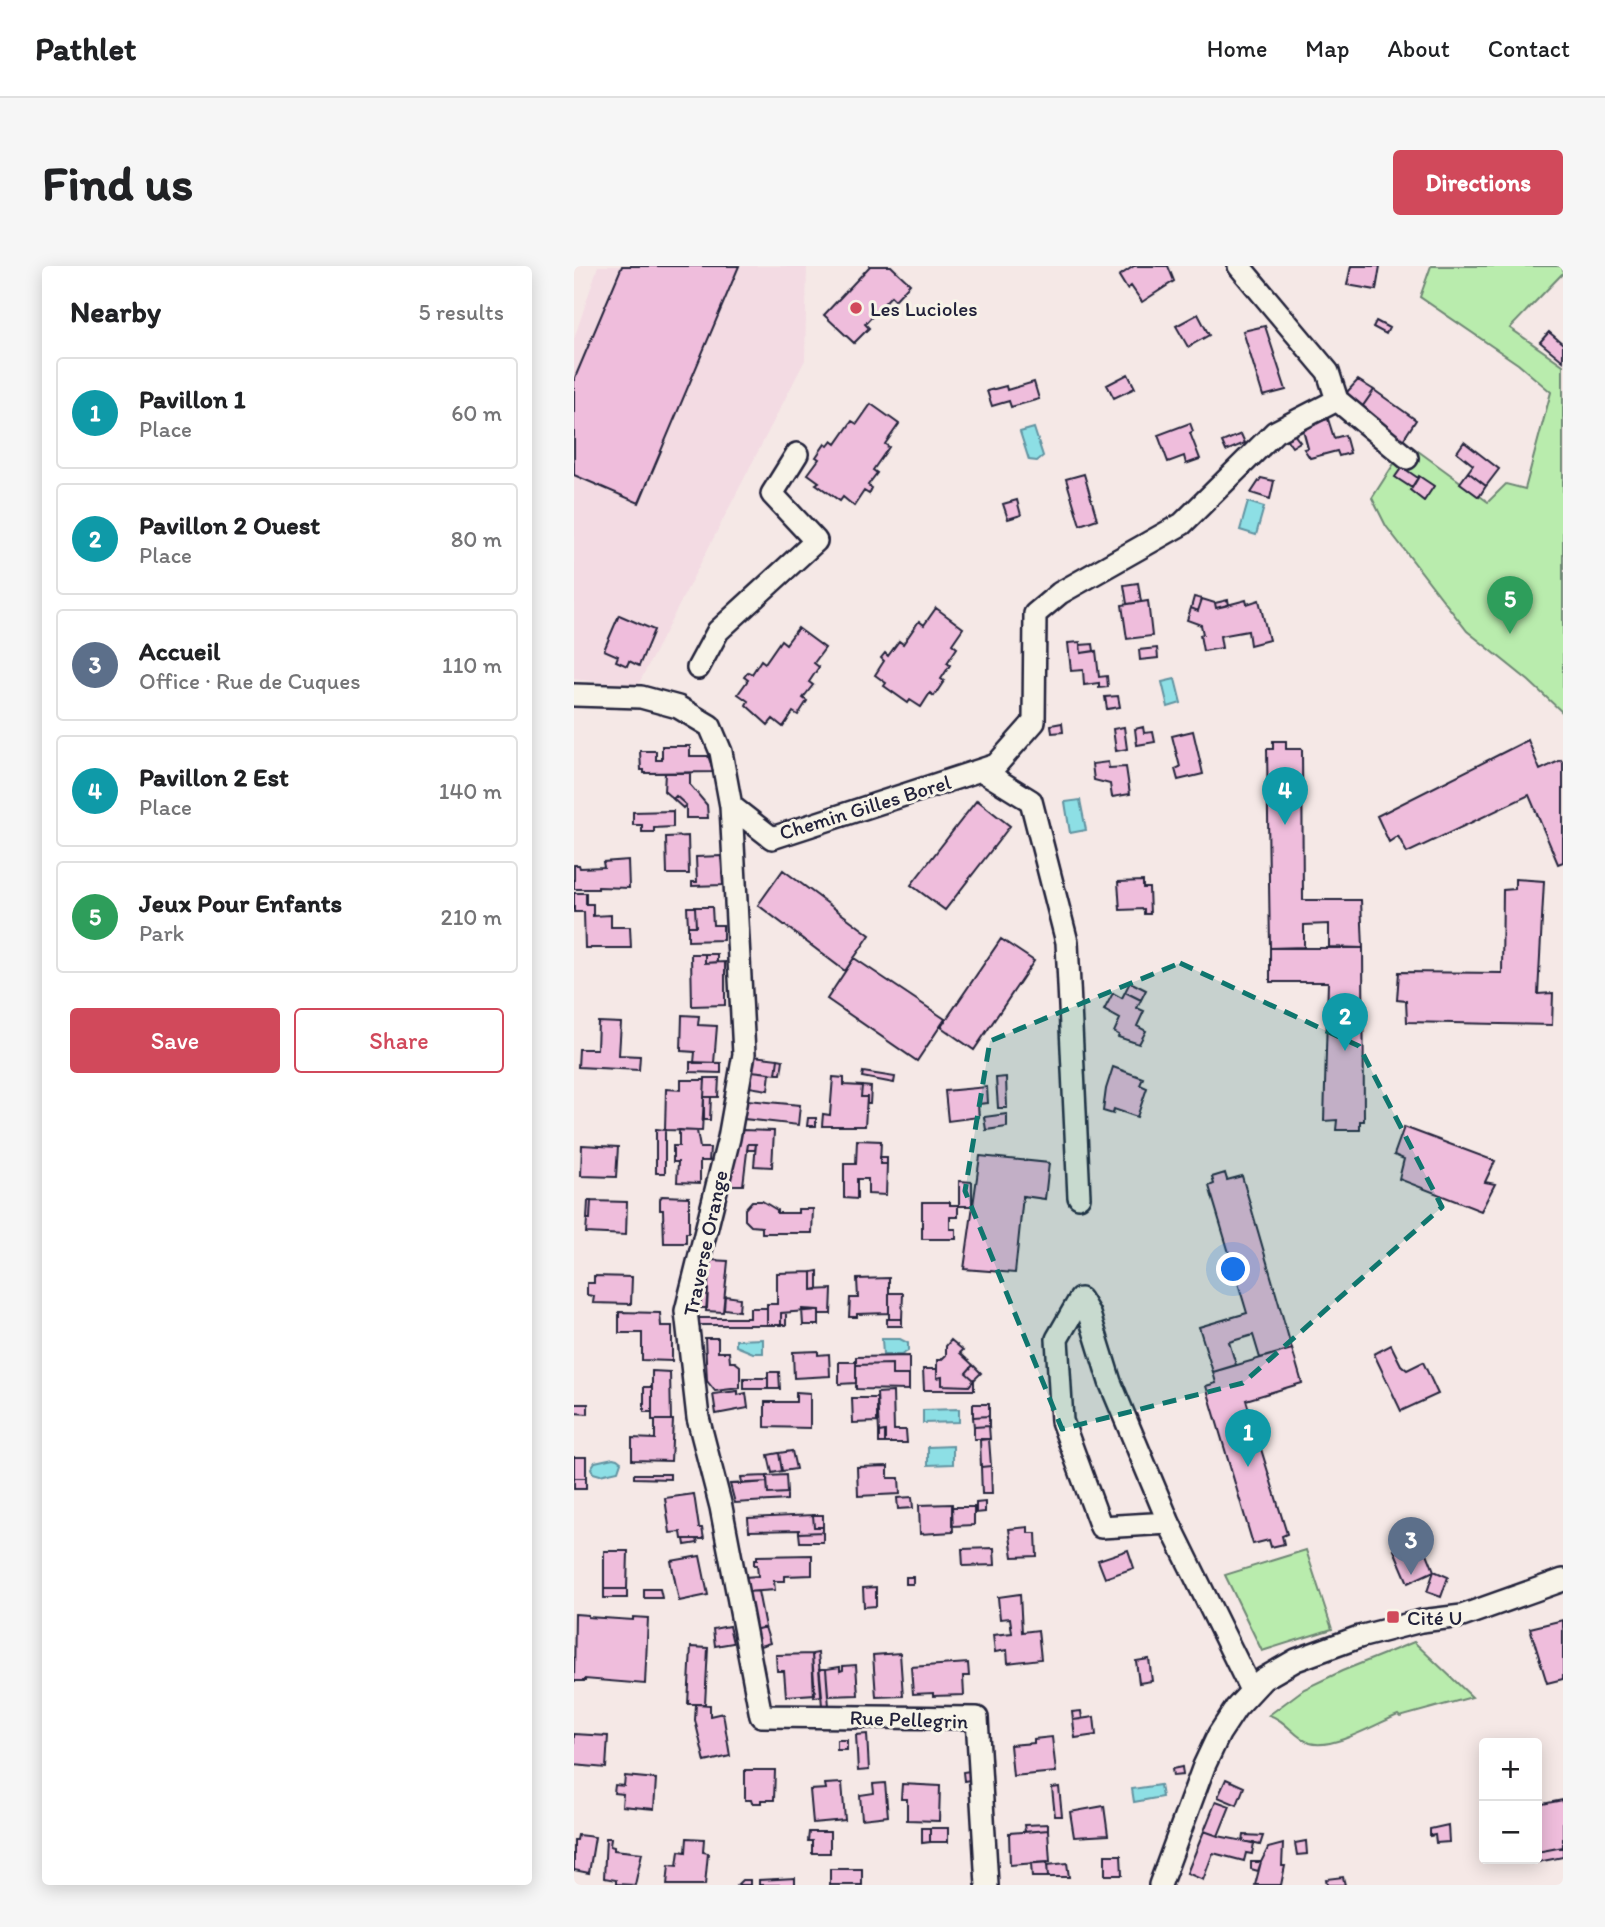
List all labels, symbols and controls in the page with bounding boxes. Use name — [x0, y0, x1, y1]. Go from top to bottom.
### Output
text: Pathlet — [35, 29, 137, 68]
text: Home — [1207, 34, 1267, 63]
text: Map — [1305, 34, 1349, 63]
text: About — [1387, 34, 1450, 63]
text: Contact — [1488, 34, 1570, 63]
button: Directions — [1393, 150, 1563, 215]
text: Find us — [42, 153, 193, 212]
text: Nearby — [70, 293, 161, 330]
place label: Les Lucioles — [870, 296, 978, 321]
text: 5 results — [418, 298, 504, 326]
marker: Les Lucioles — [848, 300, 864, 316]
text: Pavillon 1 — [139, 383, 246, 415]
text: 1 — [90, 399, 100, 427]
text: 60 m — [451, 399, 502, 427]
text: Place — [139, 415, 192, 443]
text: Pavillon 2 Ouest — [139, 509, 320, 541]
text: 2 — [89, 525, 101, 553]
text: 80 m — [451, 525, 502, 553]
text: Place — [139, 541, 192, 569]
pin: 5 — [1487, 576, 1533, 634]
text: Accueil — [139, 635, 220, 667]
text: 3 — [89, 651, 101, 679]
text: 110 m — [442, 651, 502, 679]
text: Office · Rue de Cuques — [139, 667, 361, 695]
text: Pavillon 2 Est — [139, 761, 289, 793]
pin: 4 — [1262, 767, 1308, 825]
street label: Chemin Gilles Borel — [776, 769, 954, 845]
text: 4 — [88, 777, 102, 805]
text: 140 m — [439, 777, 502, 805]
text: Place — [139, 793, 192, 821]
text: Jeux Pour Enfants — [139, 887, 342, 919]
text: 5 — [89, 903, 101, 931]
text: 210 m — [441, 903, 502, 931]
text: Park — [139, 919, 184, 947]
pin: 2 — [1322, 993, 1368, 1051]
button: Save — [70, 1008, 280, 1073]
button: Share — [294, 1008, 504, 1073]
street label: Traverse Orange — [677, 1168, 733, 1318]
your location — [1216, 1252, 1250, 1286]
pin: 1 — [1225, 1409, 1271, 1467]
pin: 3 — [1388, 1517, 1434, 1575]
place label: Cité U — [1407, 1605, 1462, 1630]
marker: Cité U — [1385, 1609, 1401, 1625]
street label: Rue Pellegrin — [849, 1704, 969, 1734]
map controls — [1479, 1738, 1542, 1864]
button: + — [1479, 1738, 1542, 1801]
button: − — [1479, 1801, 1542, 1864]

